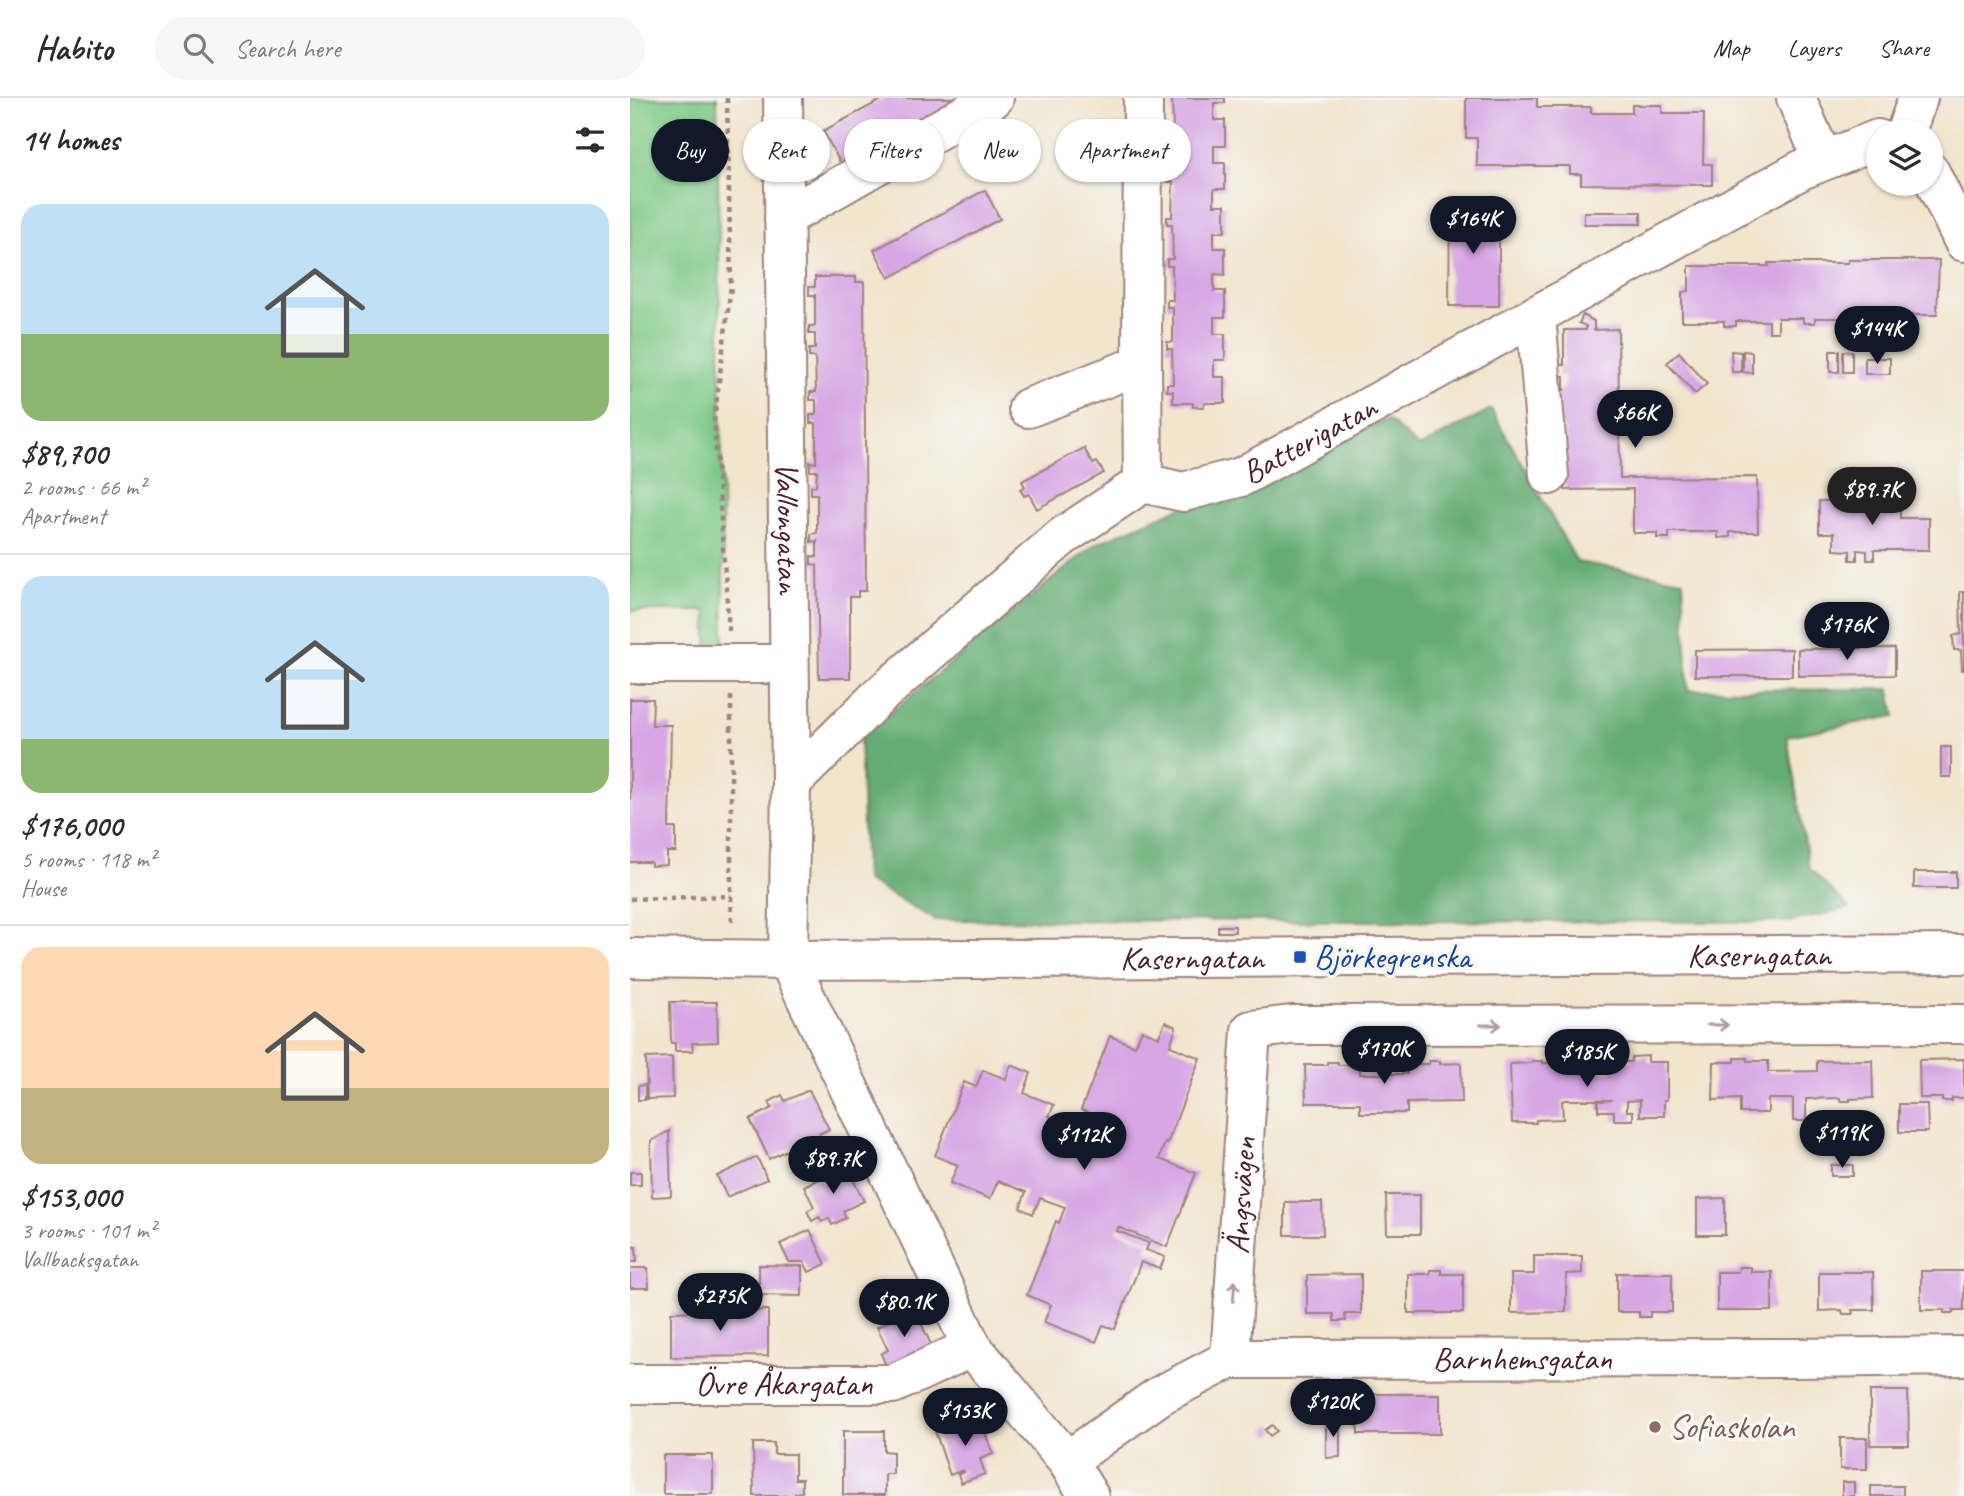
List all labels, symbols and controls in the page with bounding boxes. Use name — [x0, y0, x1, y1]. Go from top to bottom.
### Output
search box — [155, 17, 645, 80]
text: Habito — [35, 27, 113, 69]
icon: search — [179, 29, 217, 67]
text: Search here — [235, 32, 341, 65]
text: Map — [1713, 33, 1750, 63]
text: Layers — [1788, 33, 1841, 63]
text: Share — [1879, 33, 1929, 63]
chip: Buy — [651, 119, 729, 182]
chip: Rent — [743, 119, 830, 182]
chip: Filters — [844, 119, 944, 182]
chip: New — [958, 119, 1041, 182]
chip: Apartment — [1055, 119, 1191, 182]
map controls — [1866, 119, 1943, 196]
button: layers — [1866, 119, 1943, 196]
text: 14 homes — [21, 121, 119, 159]
icon: filters — [571, 121, 609, 159]
pin: $164K — [1424, 197, 1522, 256]
text: $164K — [1446, 204, 1500, 233]
icon: home — [252, 250, 378, 376]
pin: $144K — [1828, 306, 1926, 366]
text: $144K — [1850, 314, 1904, 343]
street label: Batterigatan — [1234, 385, 1386, 494]
pin: $66K — [1594, 390, 1676, 450]
text: $66K — [1613, 398, 1657, 427]
text: $89,700 — [21, 435, 107, 473]
street label: Vallongatan — [766, 462, 810, 596]
pin: $89.7K — [1815, 468, 1929, 527]
text: 2 rooms · 66 m² — [21, 473, 145, 502]
text: $89.7K — [1843, 475, 1901, 504]
text: Apartment — [21, 502, 106, 531]
pin: $176K — [1798, 602, 1896, 662]
text: $176K — [1820, 610, 1874, 639]
icon: home — [252, 622, 378, 748]
text: $176,000 — [21, 807, 122, 845]
text: 5 rooms · 118 m² — [21, 845, 156, 874]
text: House — [21, 874, 66, 903]
street label: Kaserngatan — [1687, 934, 1833, 976]
place label: Björkegrenska — [1314, 936, 1473, 978]
street label: Kaserngatan — [1120, 937, 1266, 979]
marker: Björkegrenska — [1292, 949, 1308, 965]
icon: home — [252, 993, 378, 1119]
one-way arrow — [1479, 1018, 1502, 1032]
one-way arrow — [1707, 1018, 1730, 1032]
pin: $170K — [1335, 1026, 1433, 1086]
pin: $185K — [1538, 1030, 1636, 1089]
text: $170K — [1358, 1034, 1411, 1063]
text: $185K — [1561, 1037, 1613, 1066]
pin: $119K — [1793, 1110, 1891, 1170]
pin: $112K — [1035, 1112, 1133, 1172]
text: $119K — [1816, 1118, 1868, 1147]
text: $112K — [1057, 1120, 1111, 1149]
street label: Ängsvägen — [1216, 1135, 1265, 1255]
pin: $89.7K — [776, 1136, 890, 1196]
text: $89.7K — [804, 1144, 862, 1173]
text: $153,000 — [21, 1178, 121, 1216]
text: 3 rooms · 101 m² — [21, 1216, 156, 1245]
text: Vallbacksgatan — [21, 1245, 138, 1274]
pin: $275K — [671, 1274, 769, 1333]
one-way arrow — [1228, 1279, 1241, 1302]
pin: $80.1K — [847, 1280, 961, 1339]
text: $275K — [694, 1281, 746, 1310]
text: $80.1K — [875, 1287, 933, 1316]
street label: Barnhemsgatan — [1433, 1337, 1612, 1380]
street label: Övre Åkargatan — [695, 1363, 873, 1405]
pin: $120K — [1284, 1380, 1382, 1439]
text: $120K — [1306, 1387, 1360, 1416]
pin: $153K — [916, 1388, 1014, 1448]
text: $153K — [939, 1396, 991, 1425]
place label: Sofiaskolan — [1669, 1406, 1796, 1448]
marker: Sofiaskolan — [1647, 1419, 1663, 1435]

